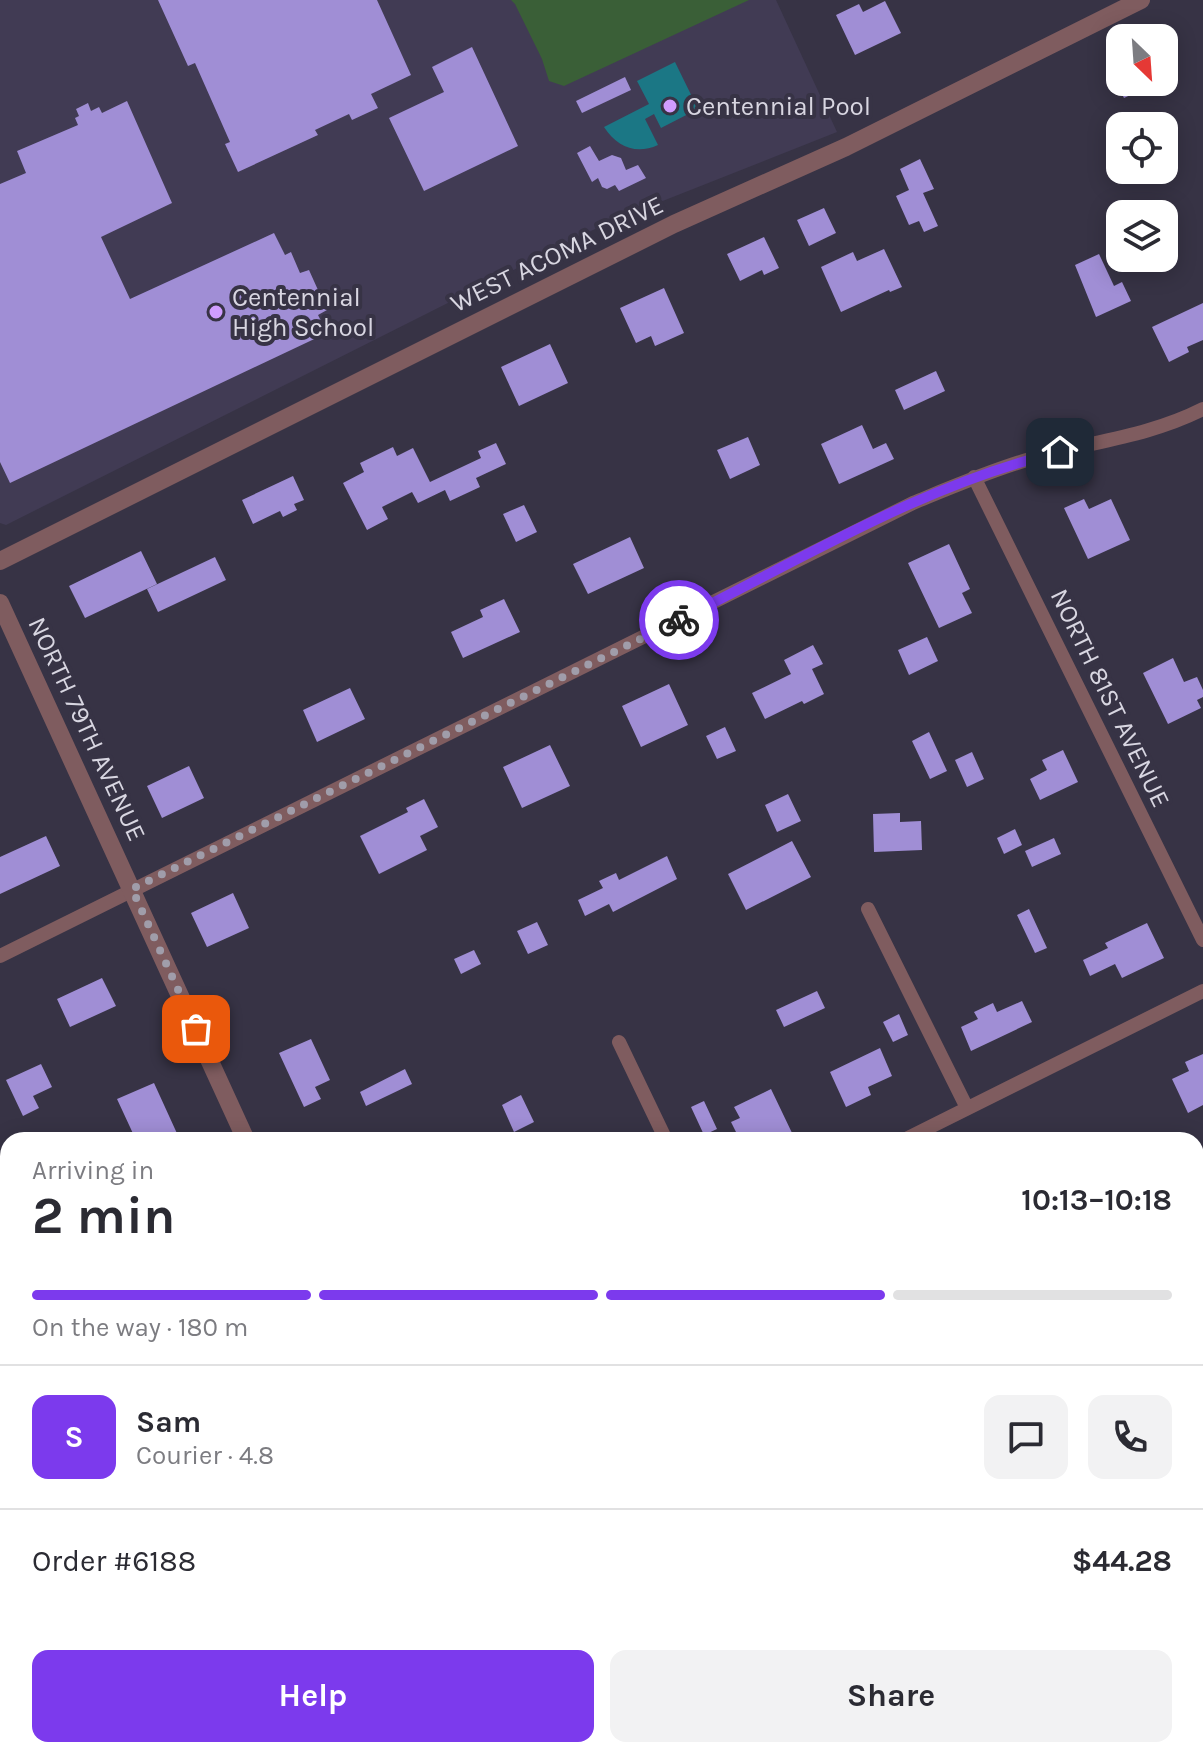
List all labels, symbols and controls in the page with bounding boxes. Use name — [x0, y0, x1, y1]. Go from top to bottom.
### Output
north arrow — [1106, 24, 1178, 96]
map controls — [1106, 24, 1178, 272]
place label: Centennial Pool — [686, 91, 871, 122]
marker: Centennial Pool — [661, 97, 679, 115]
button: locate — [1106, 112, 1178, 184]
street label: WEST ACOMA DRIVE — [445, 189, 669, 319]
button: layers — [1106, 200, 1178, 272]
place label: Centennial High School — [232, 282, 374, 343]
marker: Centennial High School — [207, 303, 225, 321]
pin — [1026, 418, 1094, 486]
icon: home — [1038, 430, 1082, 474]
courier — [639, 580, 719, 660]
street label: NORTH 81ST AVENUE — [1044, 584, 1176, 812]
icon: bike — [657, 598, 701, 642]
street label: NORTH 79TH AVENUE — [21, 612, 153, 846]
pin — [162, 995, 230, 1063]
icon: bag — [174, 1007, 218, 1051]
text: Arriving in — [32, 1155, 154, 1186]
text: 10:13–10:18 — [1021, 1182, 1172, 1218]
text: 2 min — [32, 1185, 175, 1246]
text: On the way · 180 m — [32, 1312, 248, 1343]
button: chat — [984, 1395, 1068, 1479]
button: phone — [1088, 1395, 1172, 1479]
text: Sam — [136, 1404, 201, 1440]
text: S — [64, 1419, 84, 1455]
text: Courier · 4.8 — [136, 1440, 274, 1471]
text: Order #6188 — [32, 1543, 196, 1579]
text: $44.28 — [1072, 1543, 1172, 1579]
button: Help — [32, 1650, 594, 1742]
button: Share — [610, 1650, 1172, 1742]

